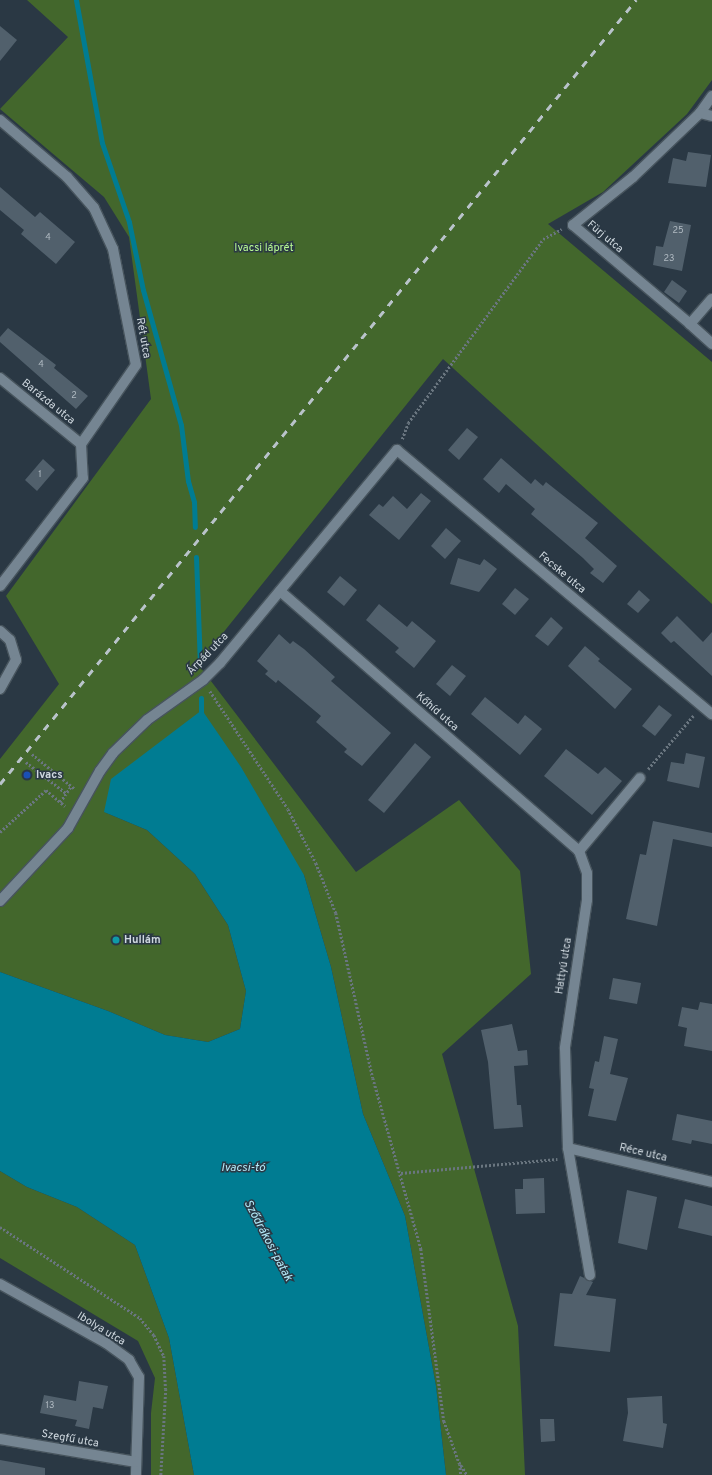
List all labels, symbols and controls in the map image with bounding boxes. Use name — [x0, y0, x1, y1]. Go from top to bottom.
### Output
street label: Fürj utca — [584, 218, 626, 256]
house number: 25 — [672, 226, 684, 236]
house number: 4 — [45, 233, 51, 243]
park label: Ivacsi láprét — [234, 241, 294, 255]
house number: 23 — [664, 254, 674, 264]
street label: Rét utca — [133, 317, 153, 359]
house number: 4 — [38, 360, 44, 370]
street label: Barázda utca — [19, 377, 77, 427]
house number: 2 — [71, 391, 77, 401]
house number: 1 — [38, 470, 42, 480]
street label: Fecske utca — [536, 549, 588, 597]
street label: Árpád utca — [185, 630, 231, 678]
street label: Kőhíd utca — [413, 690, 461, 734]
place label: Ivacs — [36, 768, 63, 782]
marker: Ivacs — [21, 769, 33, 781]
place label: Hullám — [124, 933, 161, 947]
marker: Hullám — [111, 935, 121, 945]
street label: Hattyú utca — [553, 937, 575, 995]
street label: Réce utca — [618, 1141, 668, 1165]
water label: Ivacsi-tó — [221, 1162, 265, 1176]
water label: Sződrákosi-patak — [239, 1198, 295, 1284]
street label: Ibolya utca — [75, 1309, 127, 1349]
house number: 13 — [46, 1401, 54, 1411]
street label: Szegfű utca — [40, 1427, 100, 1451]

